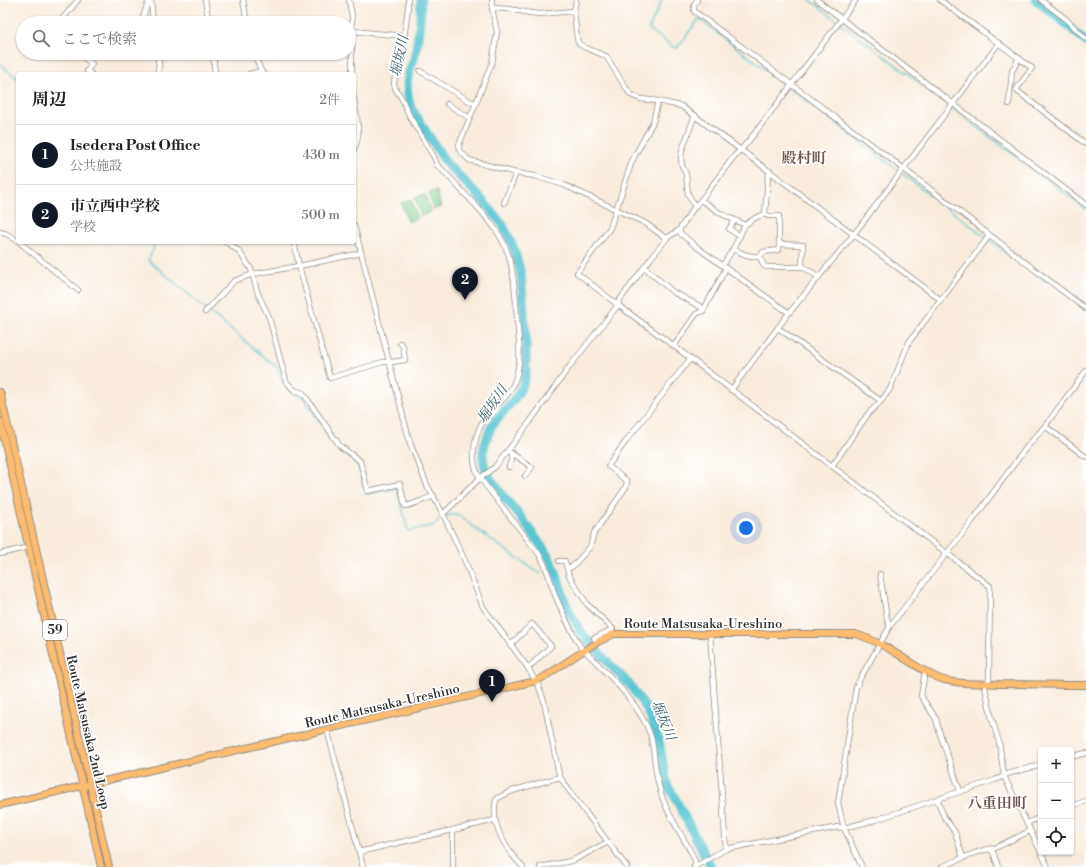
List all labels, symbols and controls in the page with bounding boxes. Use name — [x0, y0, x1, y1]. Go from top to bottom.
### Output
search box — [16, 16, 356, 60]
icon: search — [30, 27, 52, 49]
text: ここで検索 — [62, 30, 137, 49]
water label: 堀坂川 — [387, 32, 414, 79]
text: 周辺 — [32, 89, 66, 111]
text: 2件 — [320, 92, 340, 108]
text: Isedera Post Office — [70, 136, 201, 155]
text: 1 — [42, 147, 48, 163]
text: 430 m — [302, 147, 340, 163]
district label: 殿村町 — [781, 149, 827, 168]
text: 公共施設 — [70, 158, 122, 174]
text: 市立西中学校 — [70, 197, 160, 216]
text: 2 — [41, 207, 49, 223]
text: 500 m — [302, 207, 340, 223]
text: 学校 — [70, 219, 96, 235]
pin: 2 — [452, 267, 478, 300]
water label: 堀坂川 — [474, 380, 513, 427]
your location — [736, 518, 756, 538]
street label: Route Matsusaka-Ureshino — [624, 616, 782, 632]
road number: 59 — [43, 620, 67, 640]
street label: Route Matsusaka 2nd Loop — [62, 654, 114, 811]
pin: 1 — [479, 669, 505, 702]
street label: Route Matsusaka-Ureshino — [303, 680, 461, 732]
water label: 堀坂川 — [647, 698, 680, 745]
map controls — [1038, 747, 1074, 855]
button: + — [1038, 747, 1074, 783]
button: − — [1038, 783, 1074, 819]
district label: 八重田町 — [967, 794, 1027, 813]
button: locate — [1038, 819, 1074, 855]

